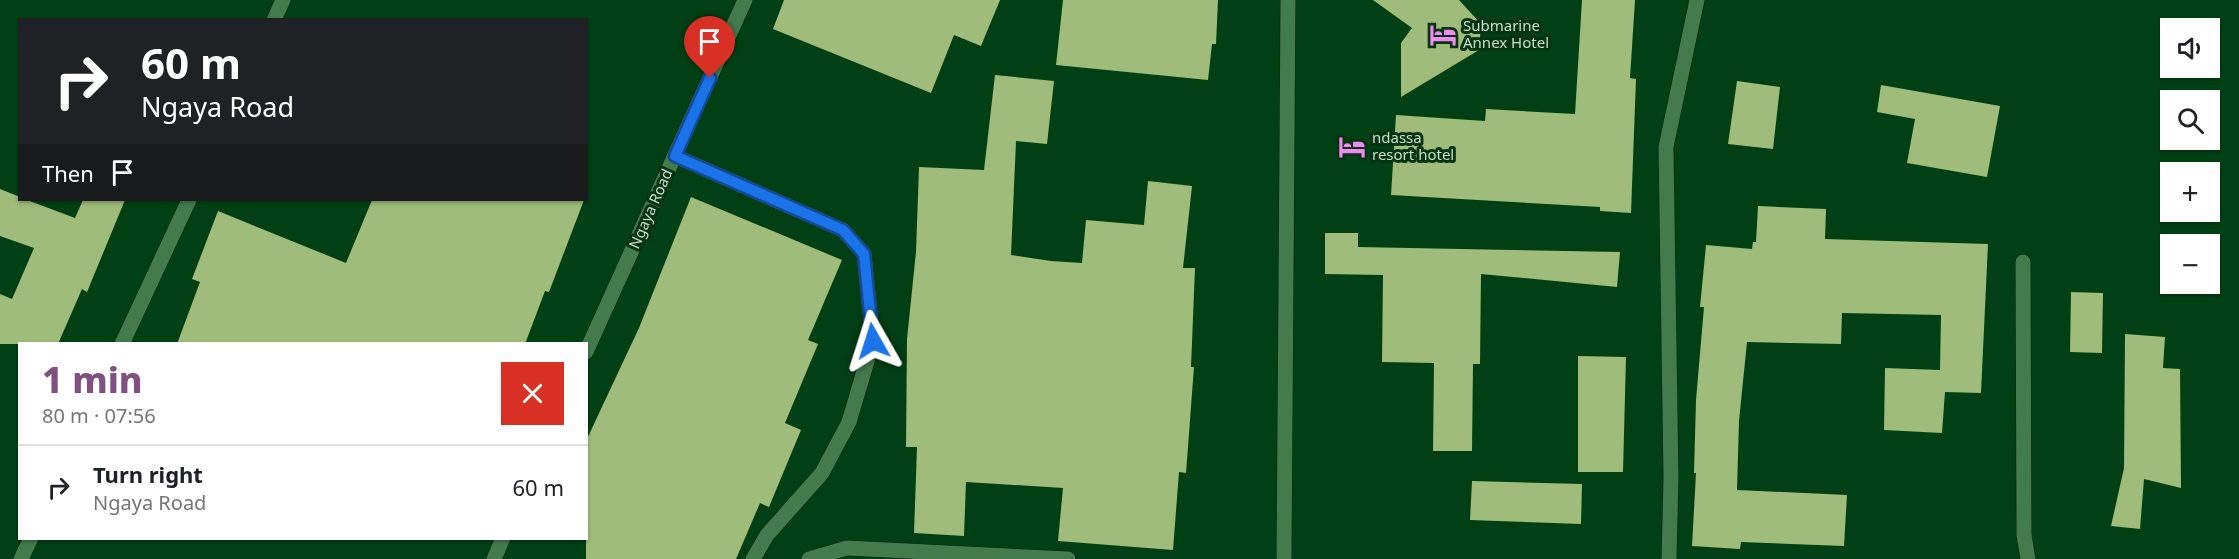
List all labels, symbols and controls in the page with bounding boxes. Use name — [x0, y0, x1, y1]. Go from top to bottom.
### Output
place label: Submarine Annex Hotel — [1463, 15, 1549, 52]
pin — [684, 16, 735, 78]
map controls — [2160, 18, 2220, 294]
button: sound — [2160, 18, 2220, 78]
hotel icon: Submarine Annex Hotel — [1428, 20, 1458, 50]
icon: arrive — [693, 25, 726, 58]
text: 60 m — [141, 34, 241, 91]
icon: right — [42, 42, 120, 120]
text: Ngaya Road — [141, 88, 294, 125]
button: search — [2160, 90, 2220, 150]
place label: ndassa resort hotel — [1372, 127, 1454, 164]
hotel icon: ndassa resort hotel — [1337, 132, 1367, 162]
icon: arrive — [106, 156, 139, 189]
text: Then — [42, 158, 94, 188]
button: + — [2160, 162, 2220, 222]
street label: Ngaya Road — [624, 166, 677, 252]
button: − — [2160, 234, 2220, 294]
position arrow — [841, 309, 905, 373]
text: 1 min — [42, 355, 143, 404]
button: close — [501, 362, 564, 425]
text: 80 m · 07:56 — [42, 402, 156, 429]
text: Turn right — [93, 459, 203, 489]
icon: right — [42, 471, 75, 504]
text: 60 m — [513, 472, 564, 502]
text: Ngaya Road — [93, 489, 206, 516]

